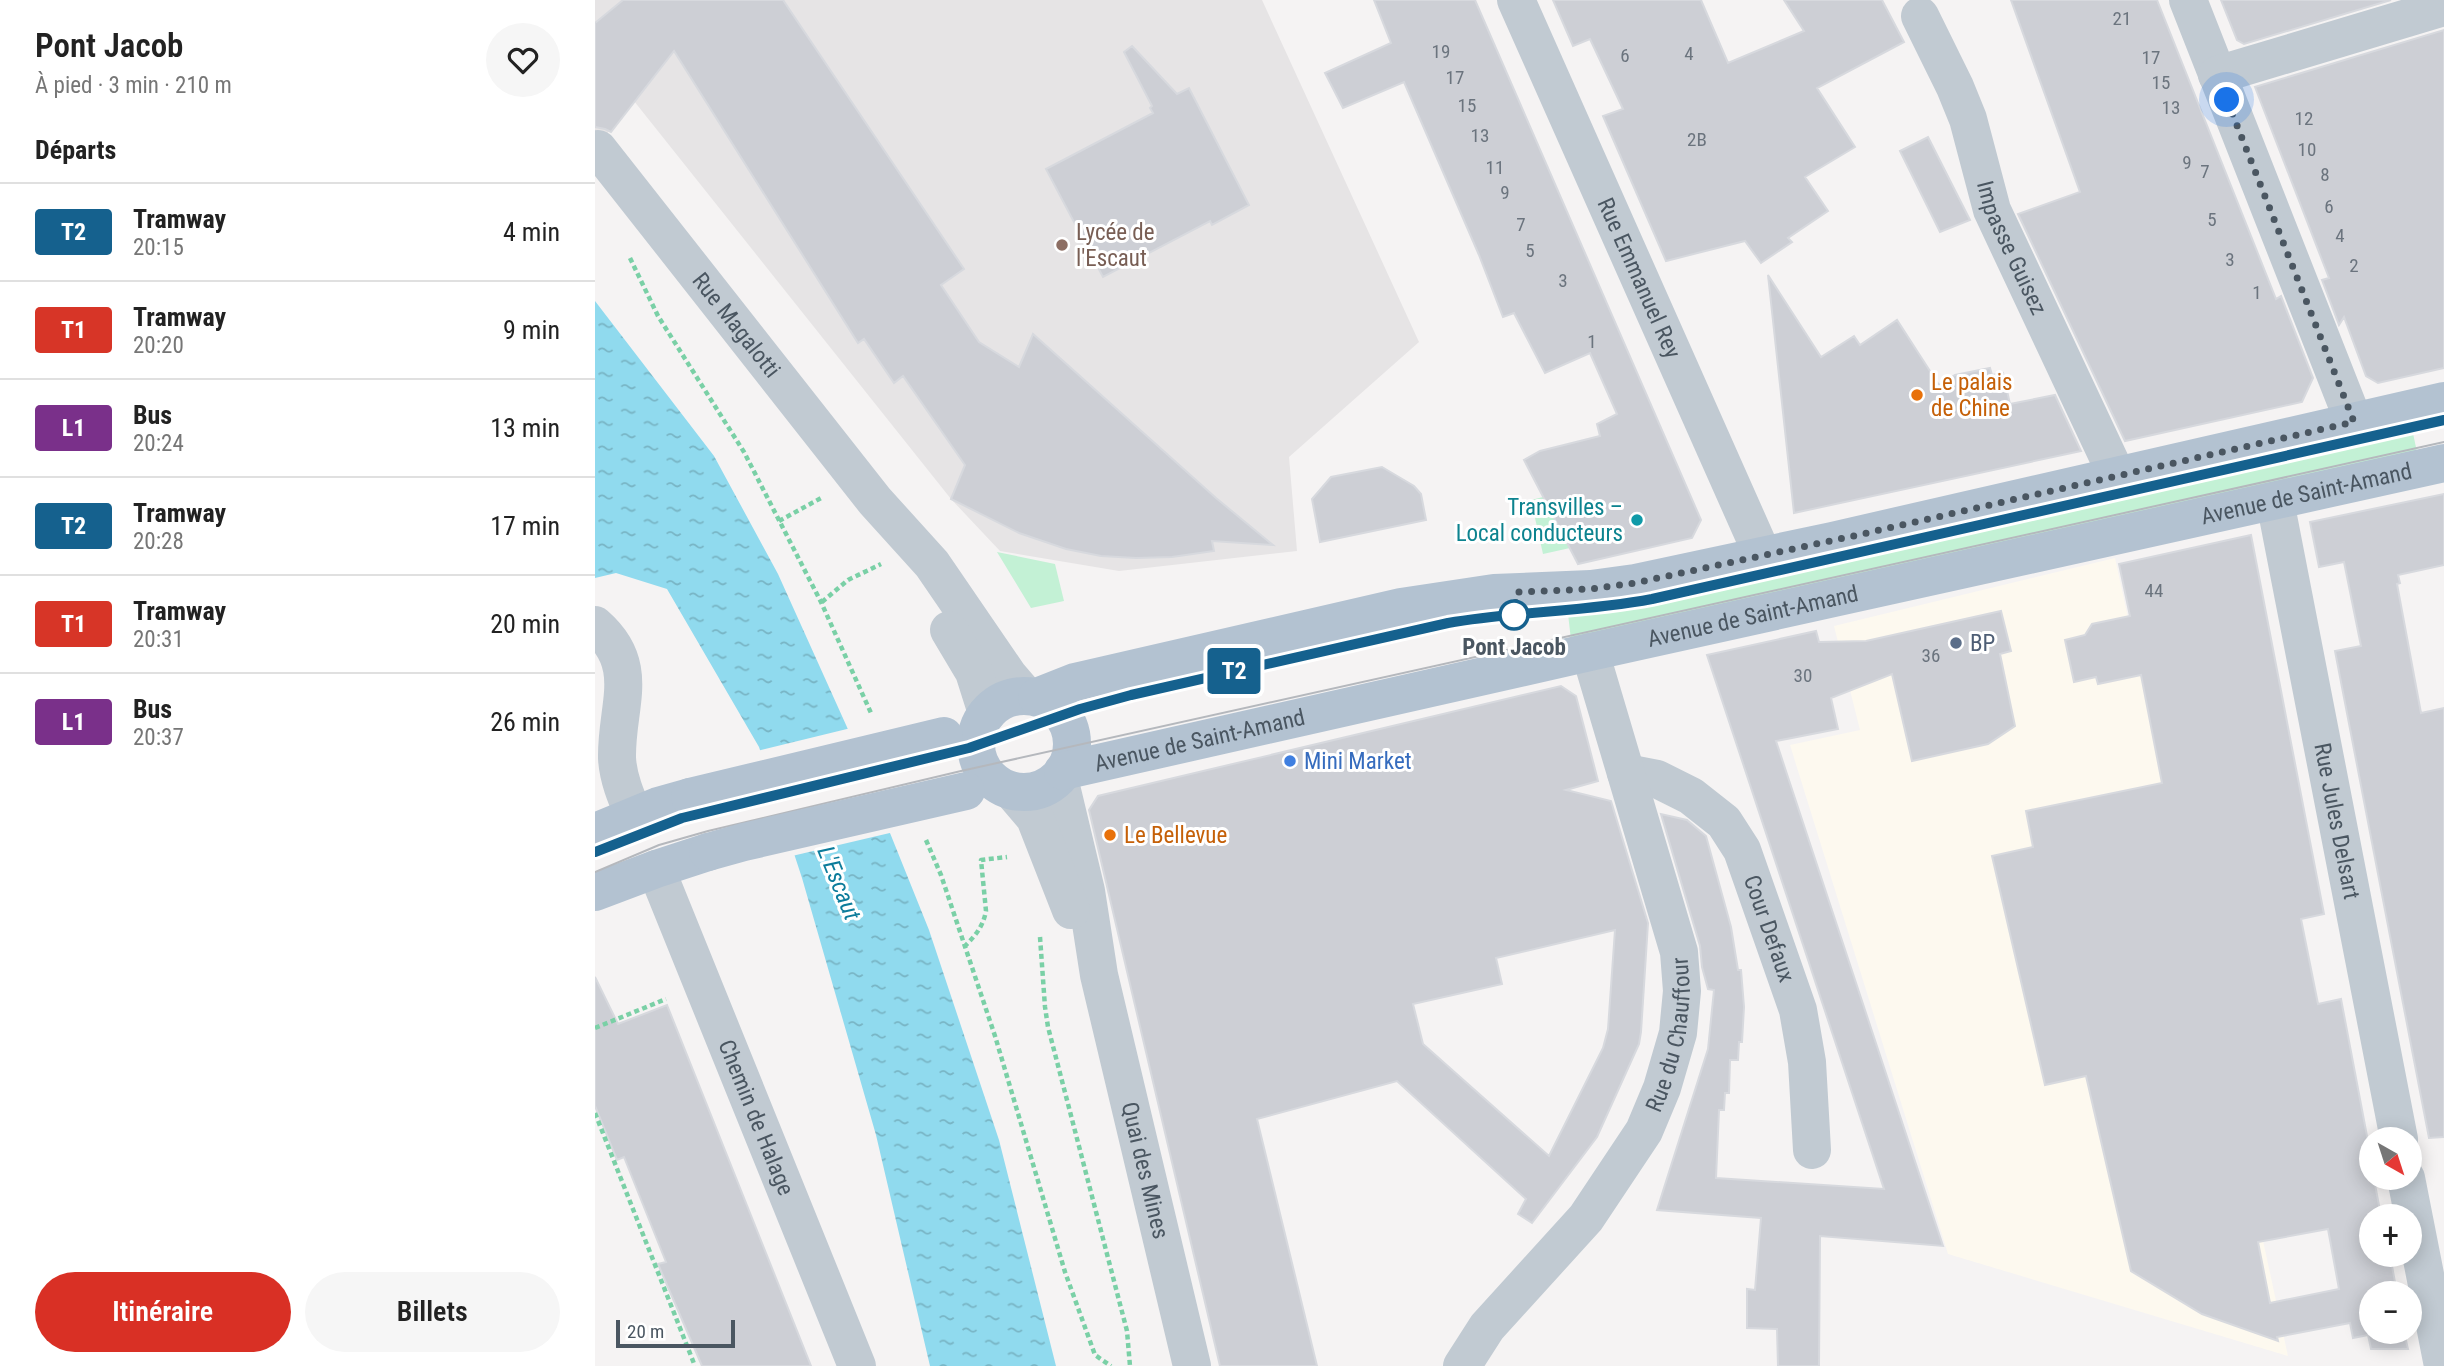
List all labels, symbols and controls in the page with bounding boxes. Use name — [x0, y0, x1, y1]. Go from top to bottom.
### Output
house number: 21 — [2113, 7, 2131, 30]
button: heart — [486, 23, 560, 97]
text: Pont Jacob — [35, 26, 183, 65]
house number: 19 — [1432, 40, 1450, 63]
house number: 4 — [1684, 42, 1694, 65]
house number: 6 — [1620, 44, 1630, 67]
house number: 17 — [2142, 46, 2160, 69]
house number: 17 — [1446, 66, 1464, 89]
house number: 15 — [2152, 71, 2170, 94]
text: À pied · 3 min · 210 m — [35, 72, 232, 99]
your location — [2209, 82, 2244, 117]
house number: 15 — [1458, 94, 1476, 117]
house number: 13 — [2162, 96, 2180, 119]
house number: 12 — [2295, 107, 2313, 130]
house number: 13 — [1471, 124, 1489, 147]
house number: 2B — [1687, 128, 1707, 151]
text: Départs — [35, 135, 116, 165]
house number: 10 — [2298, 138, 2316, 161]
house number: 9 — [2182, 151, 2192, 174]
house number: 11 — [1486, 156, 1504, 179]
house number: 7 — [2200, 160, 2210, 183]
house number: 8 — [2320, 163, 2330, 186]
street label: Impasse Guisez — [1971, 178, 2053, 319]
house number: 9 — [1500, 181, 1510, 204]
street label: Rue Emmanuel Rey — [1592, 193, 1687, 363]
house number: 6 — [2324, 195, 2334, 218]
text: Tramway — [133, 204, 226, 234]
house number: 5 — [2207, 208, 2217, 231]
house number: 7 — [1516, 213, 1526, 236]
text: 4 min — [503, 217, 560, 247]
text: T2 — [61, 218, 86, 246]
place label: Lycée de l'Escaut — [1076, 219, 1155, 272]
house number: 4 — [2335, 224, 2345, 247]
text: 20:15 — [133, 234, 184, 261]
marker: Lycée de l'Escaut — [1054, 237, 1070, 253]
house number: 5 — [1525, 239, 1535, 262]
house number: 3 — [2225, 248, 2235, 271]
house number: 2 — [2349, 254, 2359, 277]
street label: Rue Magalotti — [687, 267, 786, 383]
house number: 3 — [1558, 269, 1568, 292]
house number: 1 — [2252, 281, 2262, 304]
text: Tramway — [133, 302, 226, 332]
text: 9 min — [503, 315, 560, 345]
text: T1 — [61, 316, 86, 344]
house number: 1 — [1587, 330, 1597, 353]
text: 20:20 — [133, 332, 184, 359]
place label: Le palais de Chine — [1931, 369, 2012, 422]
marker: Le palais de Chine — [1909, 387, 1925, 403]
text: Bus — [133, 400, 172, 430]
text: 13 min — [490, 413, 560, 443]
text: L1 — [62, 414, 85, 442]
text: 20:24 — [133, 430, 184, 457]
street label: Avenue de Saint-Amand — [2198, 457, 2414, 530]
place label: Transvilles – Local conducteurs — [1456, 494, 1623, 547]
text: Tramway — [133, 498, 226, 528]
text: 17 min — [490, 511, 560, 541]
text: T2 — [61, 512, 86, 540]
marker: Transvilles – Local conducteurs — [1629, 512, 1645, 528]
text: 20:28 — [133, 528, 184, 555]
house number: 44 — [2145, 579, 2163, 602]
street label: Avenue de Saint-Amand — [1645, 580, 1861, 652]
text: Tramway — [133, 596, 226, 626]
marker: Pont Jacob — [1499, 600, 1529, 630]
text: 20 min — [490, 609, 560, 639]
text: T1 — [61, 610, 86, 638]
text: 20:31 — [133, 626, 184, 653]
place label: BP — [1970, 630, 1995, 657]
place label: Pont Jacob — [1462, 634, 1566, 661]
marker: BP — [1948, 635, 1964, 651]
house number: 36 — [1922, 644, 1940, 667]
line badge: T2 — [1203, 648, 1265, 694]
text: T2 — [1221, 657, 1247, 685]
house number: 30 — [1794, 664, 1812, 687]
text: Bus — [133, 694, 172, 724]
street label: Avenue de Saint-Amand — [1092, 703, 1307, 777]
text: 26 min — [490, 707, 560, 737]
text: L1 — [62, 708, 85, 736]
text: 20:37 — [133, 724, 184, 751]
street label: Rue Jules Delsart — [2309, 741, 2366, 901]
place label: Mini Market — [1304, 748, 1411, 775]
marker: Mini Market — [1282, 753, 1298, 769]
place label: Le Bellevue — [1124, 822, 1227, 849]
marker: Le Bellevue — [1102, 827, 1118, 843]
water label: L'Escaut — [812, 842, 867, 924]
street label: Cour Defaux — [1738, 871, 1801, 986]
street label: Rue du Chauffour — [1640, 956, 1696, 1116]
street label: Chemin de Halage — [713, 1036, 800, 1199]
street label: Quai des Mines — [1116, 1099, 1175, 1241]
north arrow — [2359, 1127, 2422, 1190]
map controls — [2359, 1127, 2422, 1344]
button: + — [2359, 1204, 2422, 1267]
button: Itinéraire — [35, 1272, 291, 1352]
button: Billets — [305, 1272, 560, 1352]
button: − — [2359, 1281, 2422, 1344]
scale bar — [616, 1317, 735, 1349]
text: 20 m — [627, 1320, 664, 1343]

